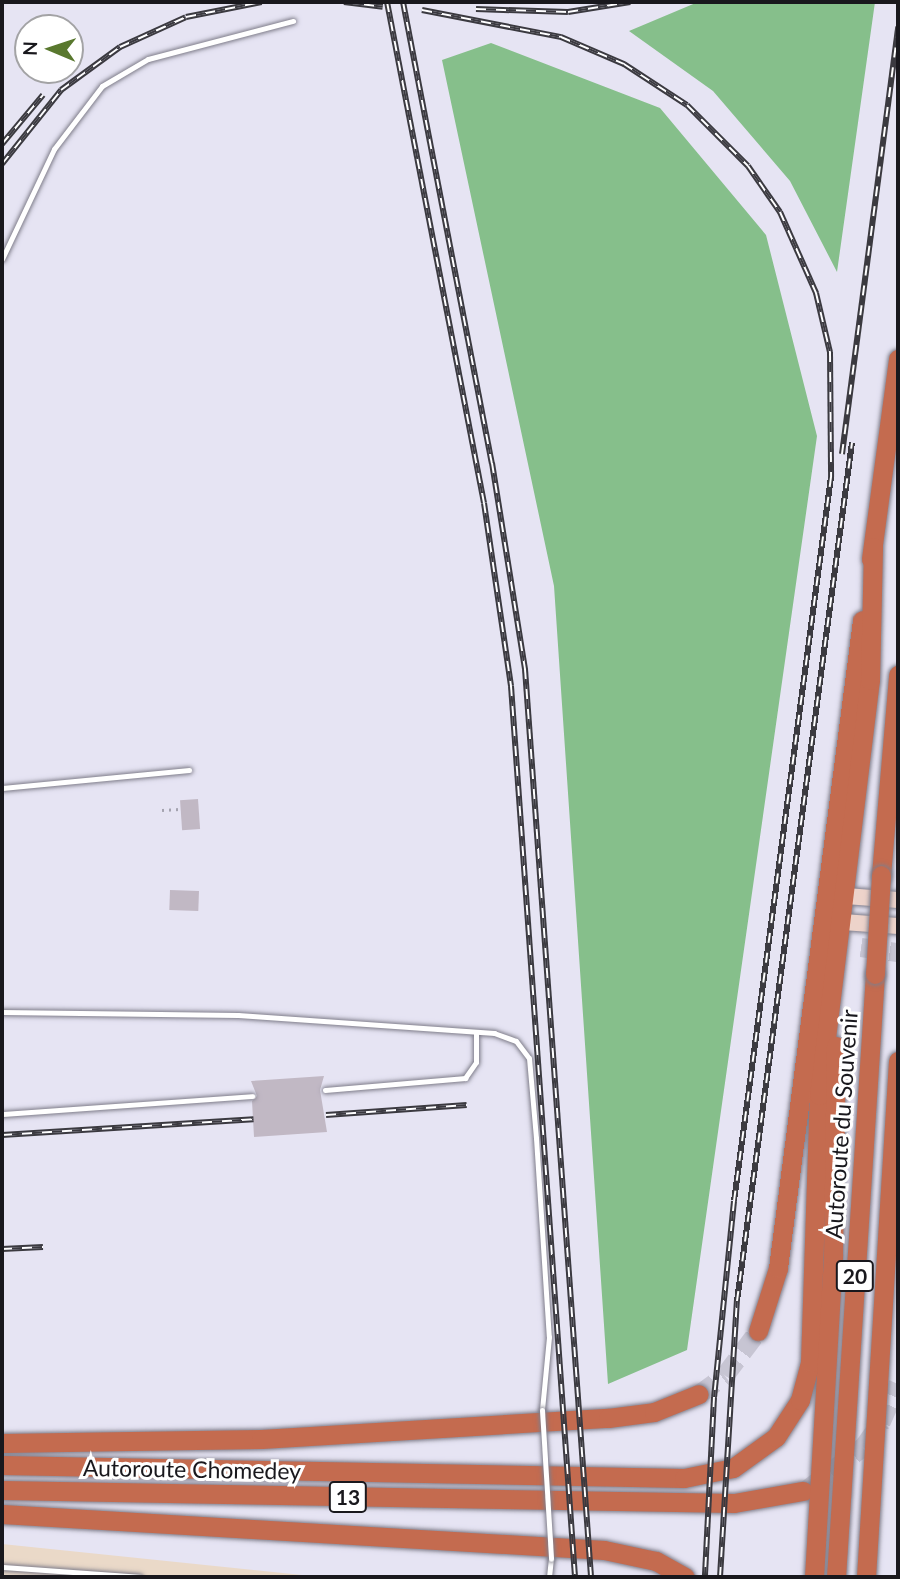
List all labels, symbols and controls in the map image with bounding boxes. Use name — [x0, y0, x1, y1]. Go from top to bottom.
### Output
north arrow — [14, 14, 84, 84]
text: N — [18, 41, 41, 56]
street label: Autoroute du Souvenir — [819, 1009, 863, 1239]
road number: 20 — [836, 1258, 874, 1294]
street label: Autoroute Chomedey — [83, 1453, 301, 1485]
road number: 13 — [329, 1480, 367, 1514]

